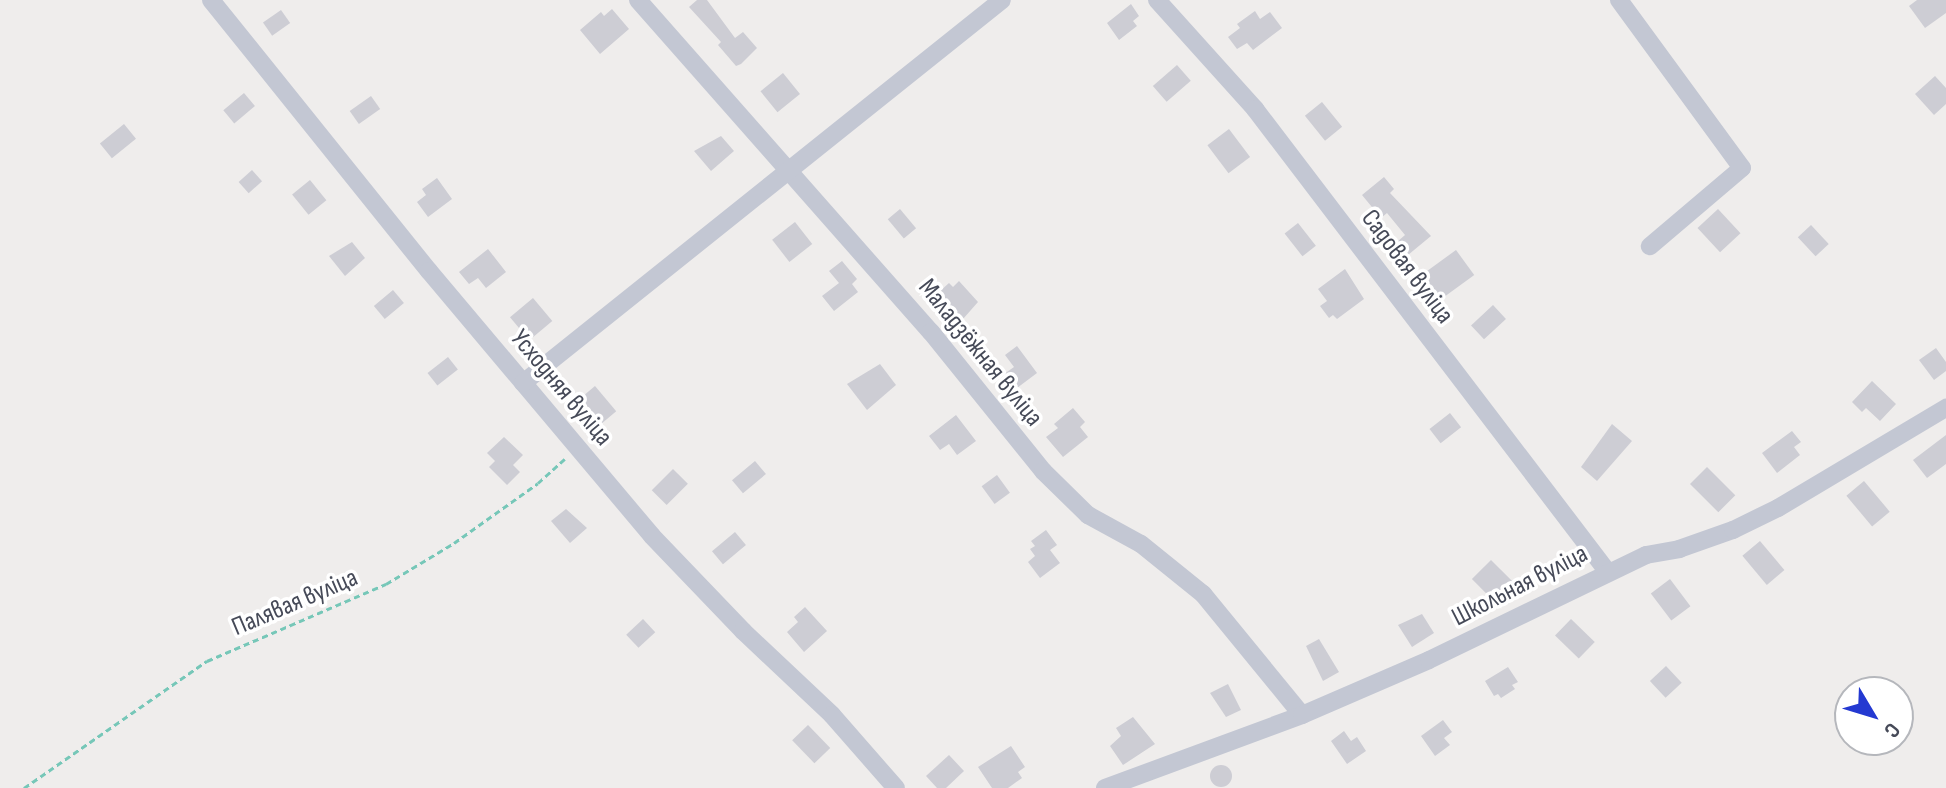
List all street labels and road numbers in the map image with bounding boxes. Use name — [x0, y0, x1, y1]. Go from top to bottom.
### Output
street label: Садовая вуліца — [1354, 204, 1460, 330]
street label: Маладзёжная вуліца — [911, 273, 1049, 433]
street label: Усходняя вуліца — [503, 324, 619, 452]
street label: Школьная вуліца — [1447, 538, 1593, 634]
street label: Палявая вуліца — [228, 563, 362, 643]

